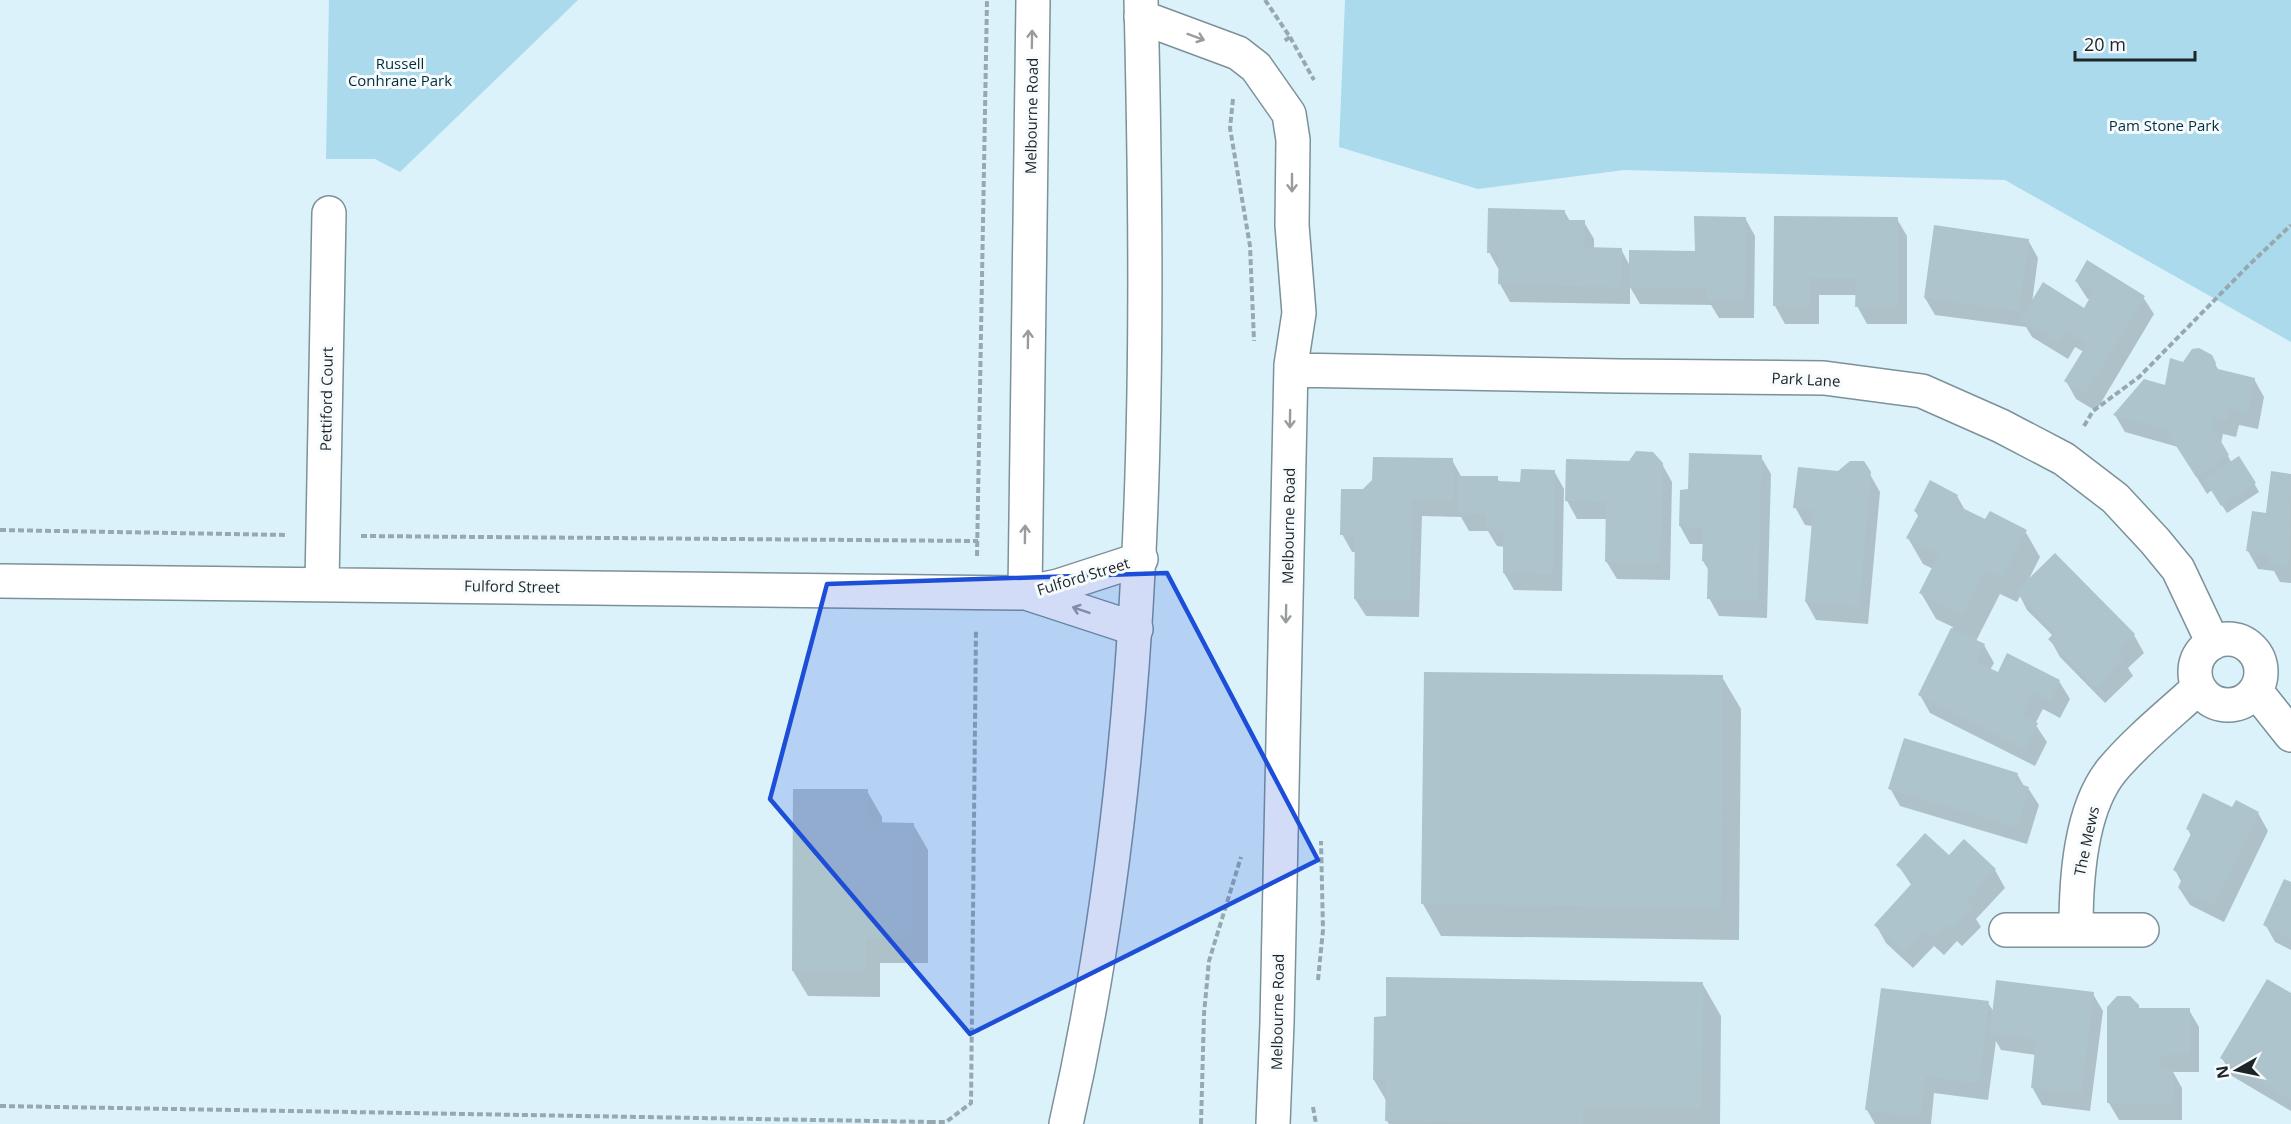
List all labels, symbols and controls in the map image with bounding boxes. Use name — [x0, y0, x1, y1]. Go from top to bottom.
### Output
scale bar — [2075, 24, 2195, 62]
one-way arrow — [1027, 30, 1038, 50]
one-way arrow — [1186, 32, 1205, 43]
text: 20 m — [2084, 32, 2126, 56]
park label: Russell Conhrane Park — [348, 53, 452, 90]
street label: Melbourne Road — [1020, 58, 1042, 174]
park label: Pam Stone Park — [2109, 115, 2219, 135]
one-way arrow — [1286, 173, 1298, 193]
one-way arrow — [1022, 330, 1034, 350]
street label: Pettiford Court — [315, 347, 337, 451]
street label: Park Lane — [1771, 367, 1841, 391]
one-way arrow — [1284, 409, 1296, 429]
street label: Melbourne Road — [1277, 468, 1299, 584]
one-way arrow — [1020, 525, 1031, 545]
street label: Fulford Street — [1034, 552, 1132, 600]
street label: Fulford Street — [464, 575, 560, 597]
one-way arrow — [1072, 604, 1091, 615]
one-way arrow — [1280, 604, 1292, 624]
street label: The Mews — [2069, 804, 2103, 878]
street label: Melbourne Road — [1266, 954, 1288, 1070]
north arrow — [2207, 1040, 2267, 1100]
text: N — [2210, 1064, 2234, 1080]

